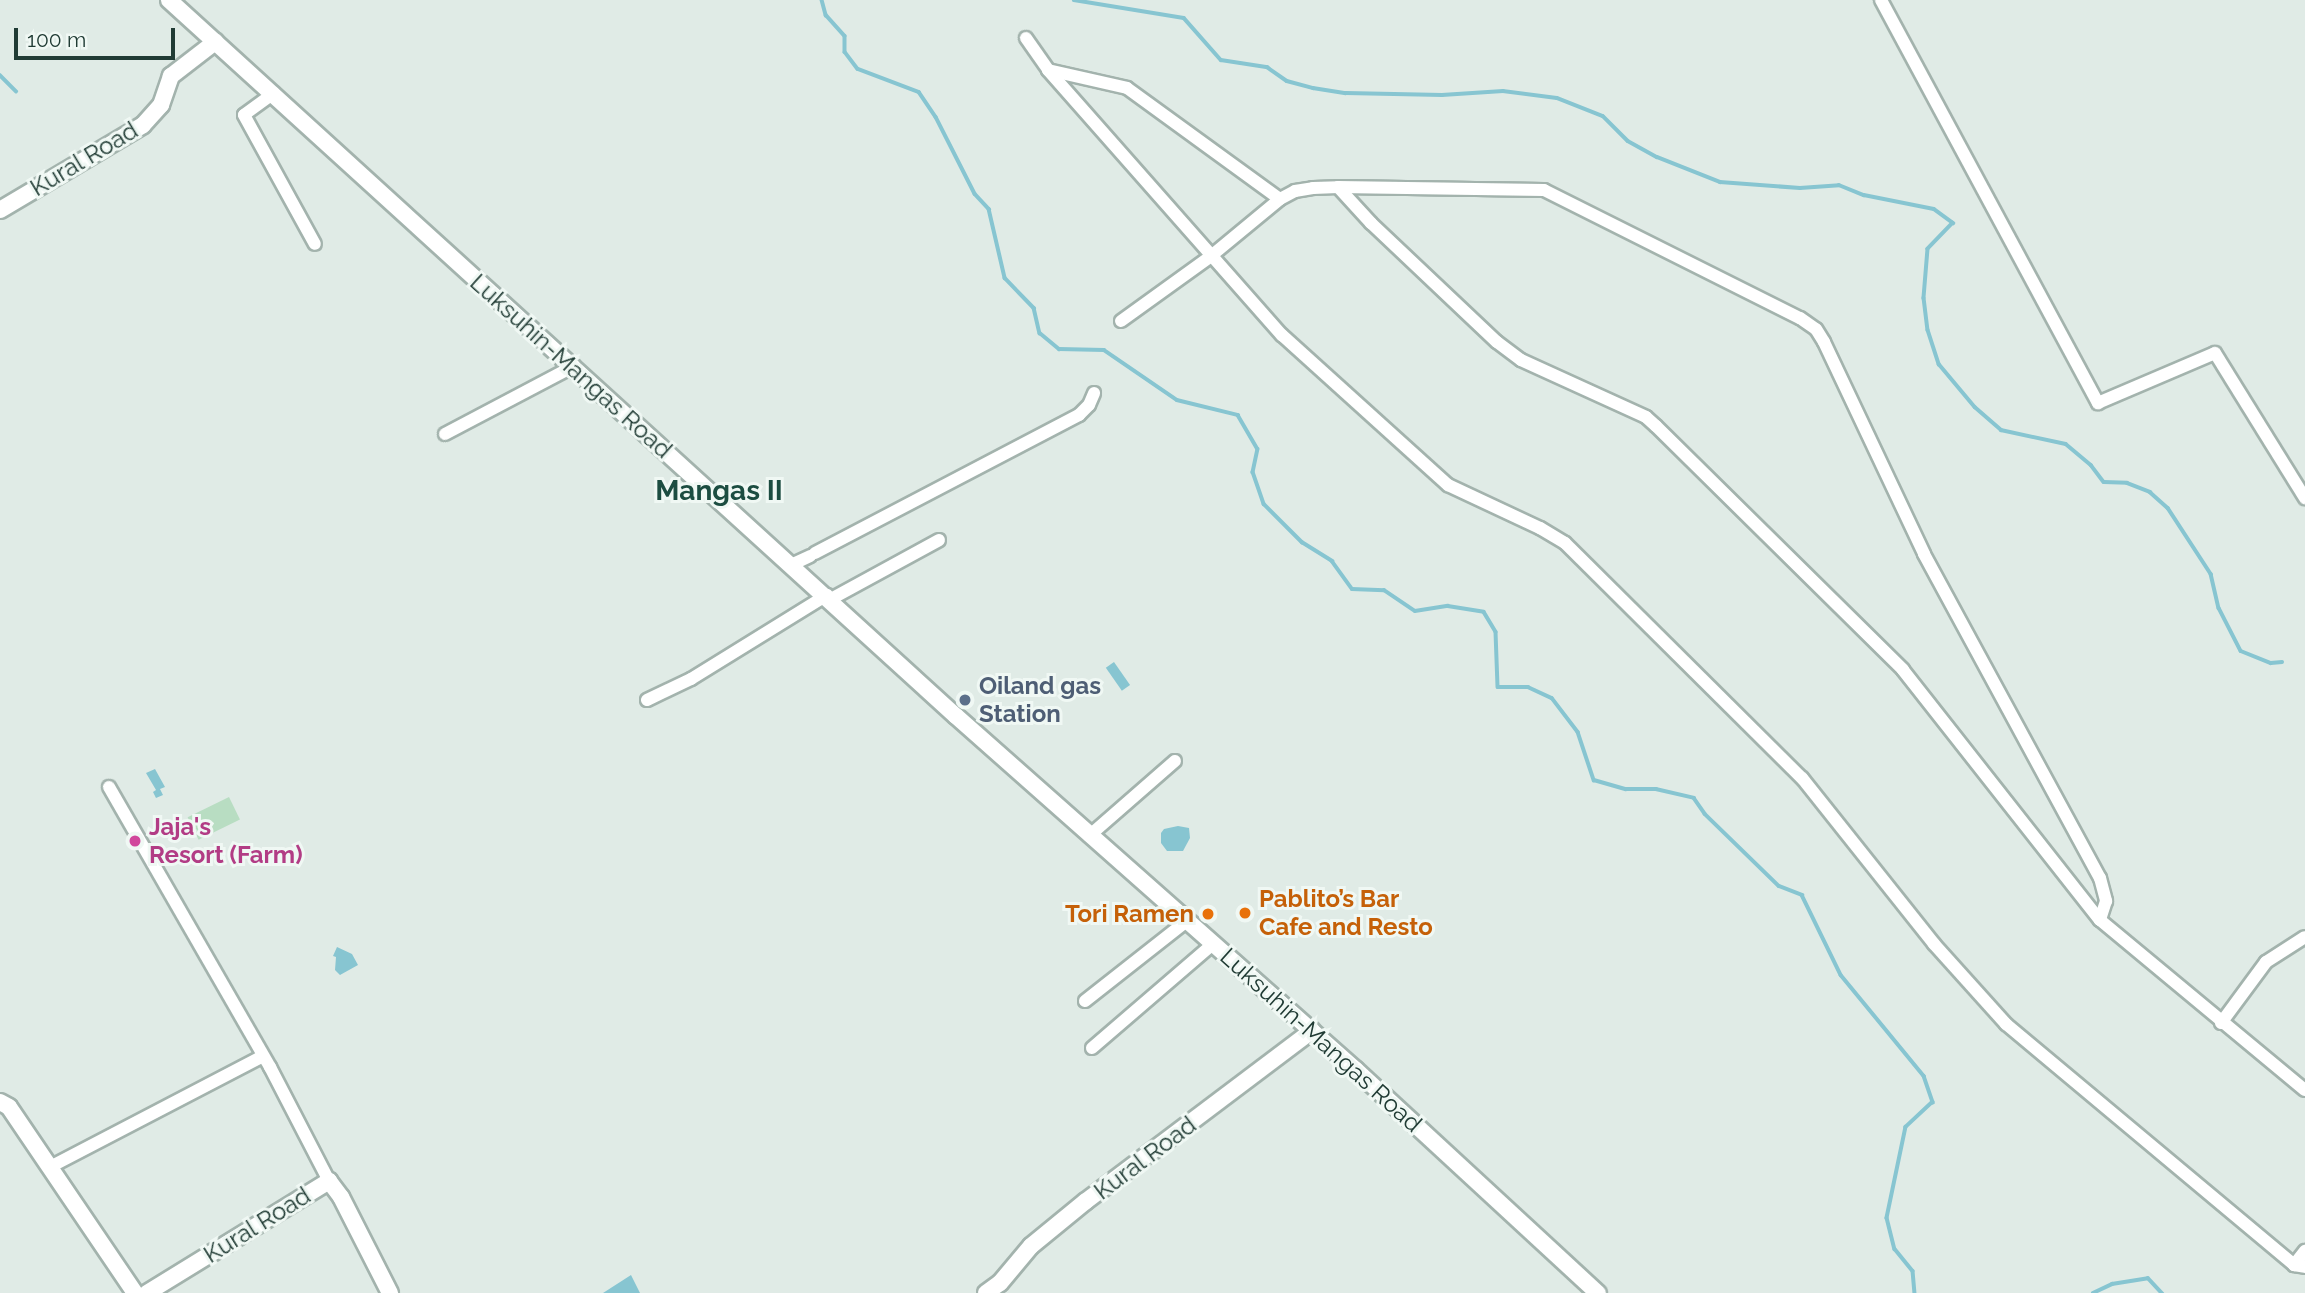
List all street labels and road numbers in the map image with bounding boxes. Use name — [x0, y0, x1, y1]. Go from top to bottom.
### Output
street label: Kural Road — [25, 116, 143, 202]
street label: Luksuhin-Mangas Road — [464, 268, 678, 464]
street label: Luksuhin-Mangas Road — [1214, 942, 1428, 1138]
street label: Kural Road — [1088, 1110, 1202, 1206]
street label: Kural Road — [198, 1181, 316, 1269]

